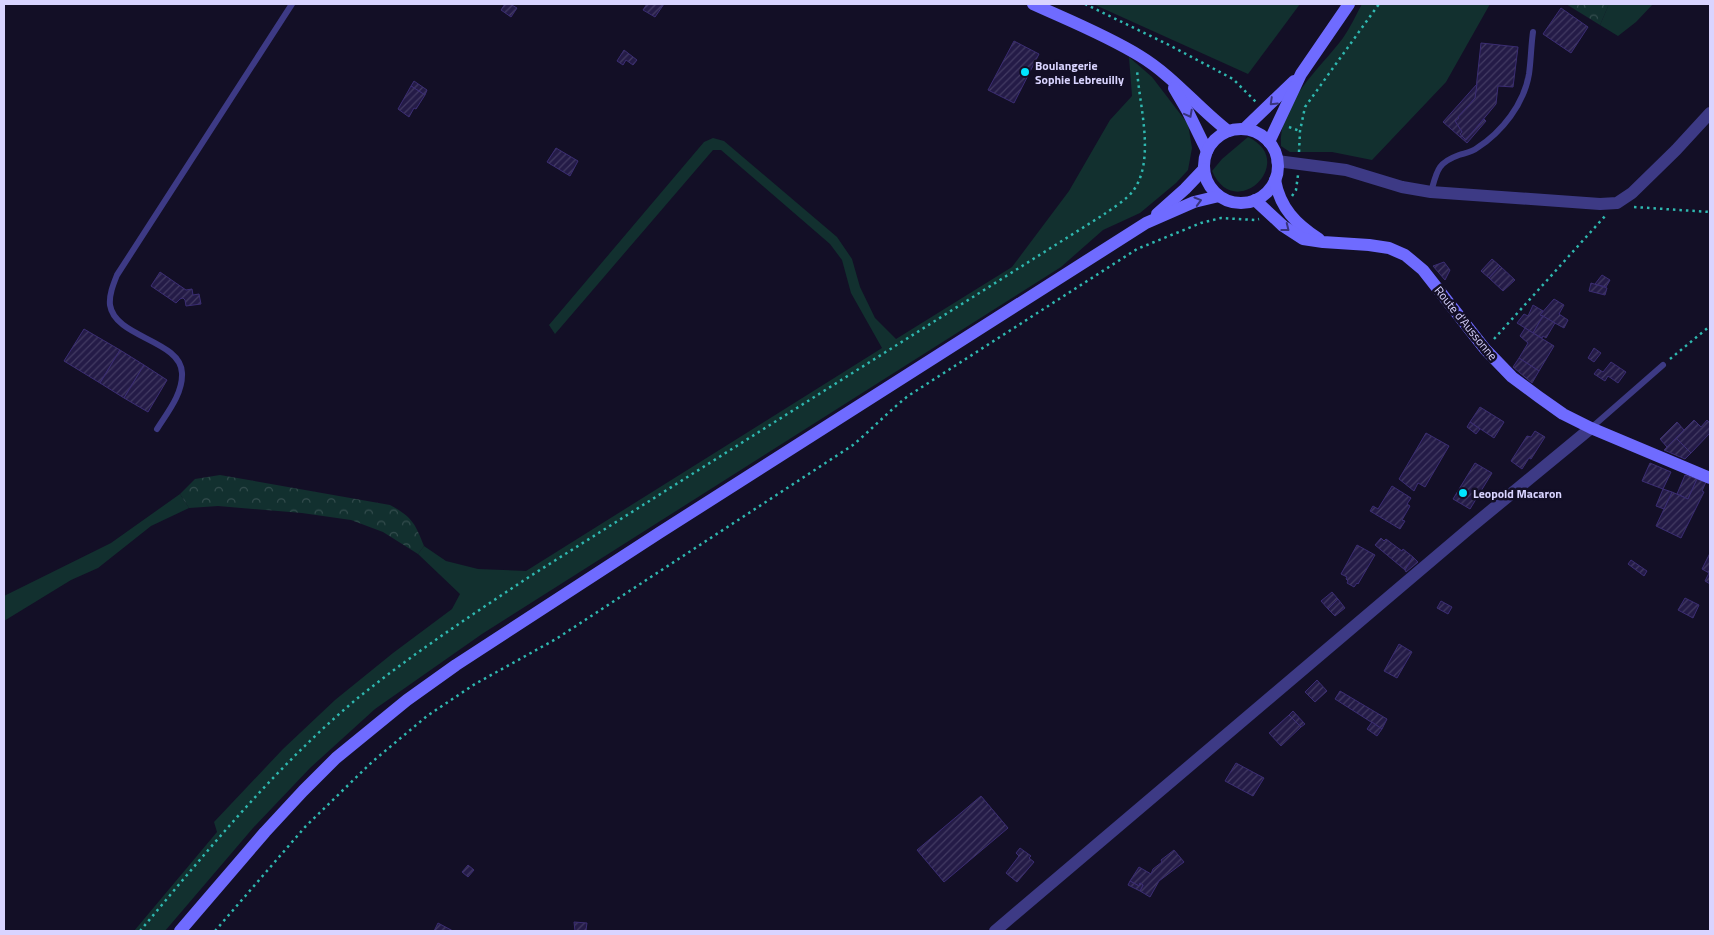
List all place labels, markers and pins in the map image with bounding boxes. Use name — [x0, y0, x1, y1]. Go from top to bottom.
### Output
place label: Boulangerie Sophie Lebreuilly — [1035, 56, 1124, 89]
marker: Boulangerie Sophie Lebreuilly — [1019, 66, 1031, 78]
place label: Leopold Macaron — [1473, 484, 1562, 503]
marker: Leopold Macaron — [1457, 487, 1469, 499]

